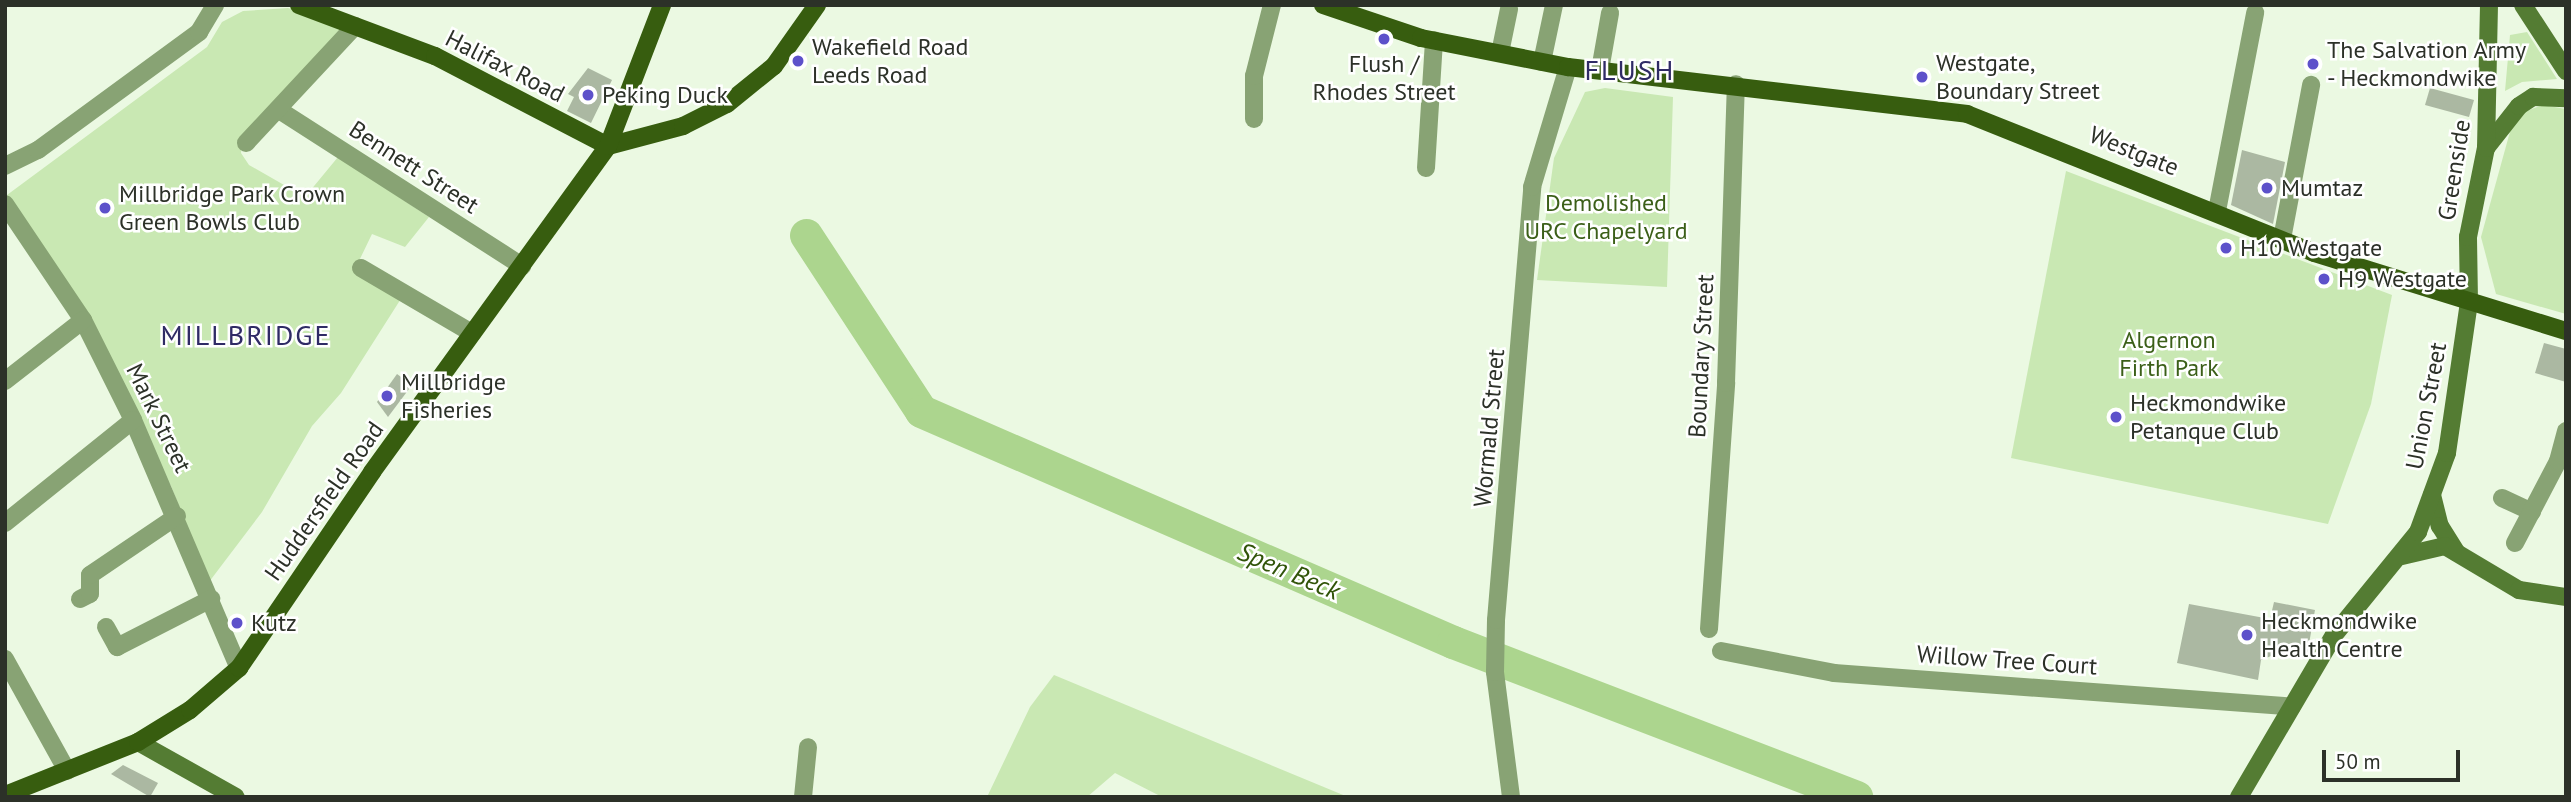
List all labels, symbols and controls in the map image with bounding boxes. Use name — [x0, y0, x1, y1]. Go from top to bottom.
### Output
street label: Halifax Road — [440, 24, 570, 108]
marker: Flush / Rhodes Street — [1376, 31, 1392, 47]
place label: Wakefield Road Leeds Road — [812, 33, 968, 89]
place label: The Salvation Army - Heckmondwike — [2327, 36, 2527, 92]
place label: Westgate, Boundary Street — [1936, 49, 2101, 105]
place label: Flush / Rhodes Street — [1312, 50, 1456, 106]
marker: Wakefield Road Leeds Road — [790, 53, 806, 69]
district label: FLUSH — [1585, 53, 1675, 87]
marker: The Salvation Army - Heckmondwike — [2305, 56, 2321, 72]
marker: Westgate, Boundary Street — [1914, 69, 1930, 85]
place label: Peking Duck — [602, 81, 728, 109]
marker: Peking Duck — [580, 87, 596, 103]
street label: Bennett Street — [344, 114, 484, 220]
street label: Greenside — [2432, 118, 2476, 222]
street label: Westgate — [2085, 120, 2183, 182]
place label: Mumtaz — [2281, 174, 2363, 202]
place label: Millbridge Park Crown Green Bowls Club — [119, 180, 346, 236]
marker: Mumtaz — [2259, 180, 2275, 196]
park label: Demolished URC Chapelyard — [1524, 189, 1688, 245]
marker: Millbridge Park Crown Green Bowls Club — [97, 200, 113, 216]
place label: H10 Westgate — [2240, 234, 2383, 262]
marker: H10 Westgate — [2218, 240, 2234, 256]
place label: H9 Westgate — [2338, 265, 2468, 293]
marker: H9 Westgate — [2316, 271, 2332, 287]
street label: Boundary Street — [1682, 273, 1720, 439]
district label: MILLBRIDGE — [162, 318, 330, 352]
park label: Algernon Firth Park — [2119, 326, 2219, 382]
street label: Union Street — [2400, 340, 2452, 472]
street label: Wormald Street — [1468, 348, 1510, 508]
street label: Mark Street — [120, 359, 198, 477]
place label: Millbridge Fisheries — [401, 368, 506, 424]
marker: Millbridge Fisheries — [379, 388, 395, 404]
place label: Heckmondwike Petanque Club — [2130, 389, 2286, 445]
marker: Heckmondwike Petanque Club — [2108, 409, 2124, 425]
street label: Huddersfield Road — [258, 416, 390, 586]
water label: Spen Beck — [1233, 536, 1345, 606]
place label: Heckmondwike Health Centre — [2261, 607, 2417, 663]
place label: Kutz — [251, 609, 297, 637]
marker: Kutz — [229, 615, 245, 631]
marker: Heckmondwike Health Centre — [2239, 627, 2255, 643]
street label: Willow Tree Court — [1915, 639, 2099, 681]
scale bar — [2326, 736, 2464, 780]
text: 50 m — [2335, 748, 2381, 775]

